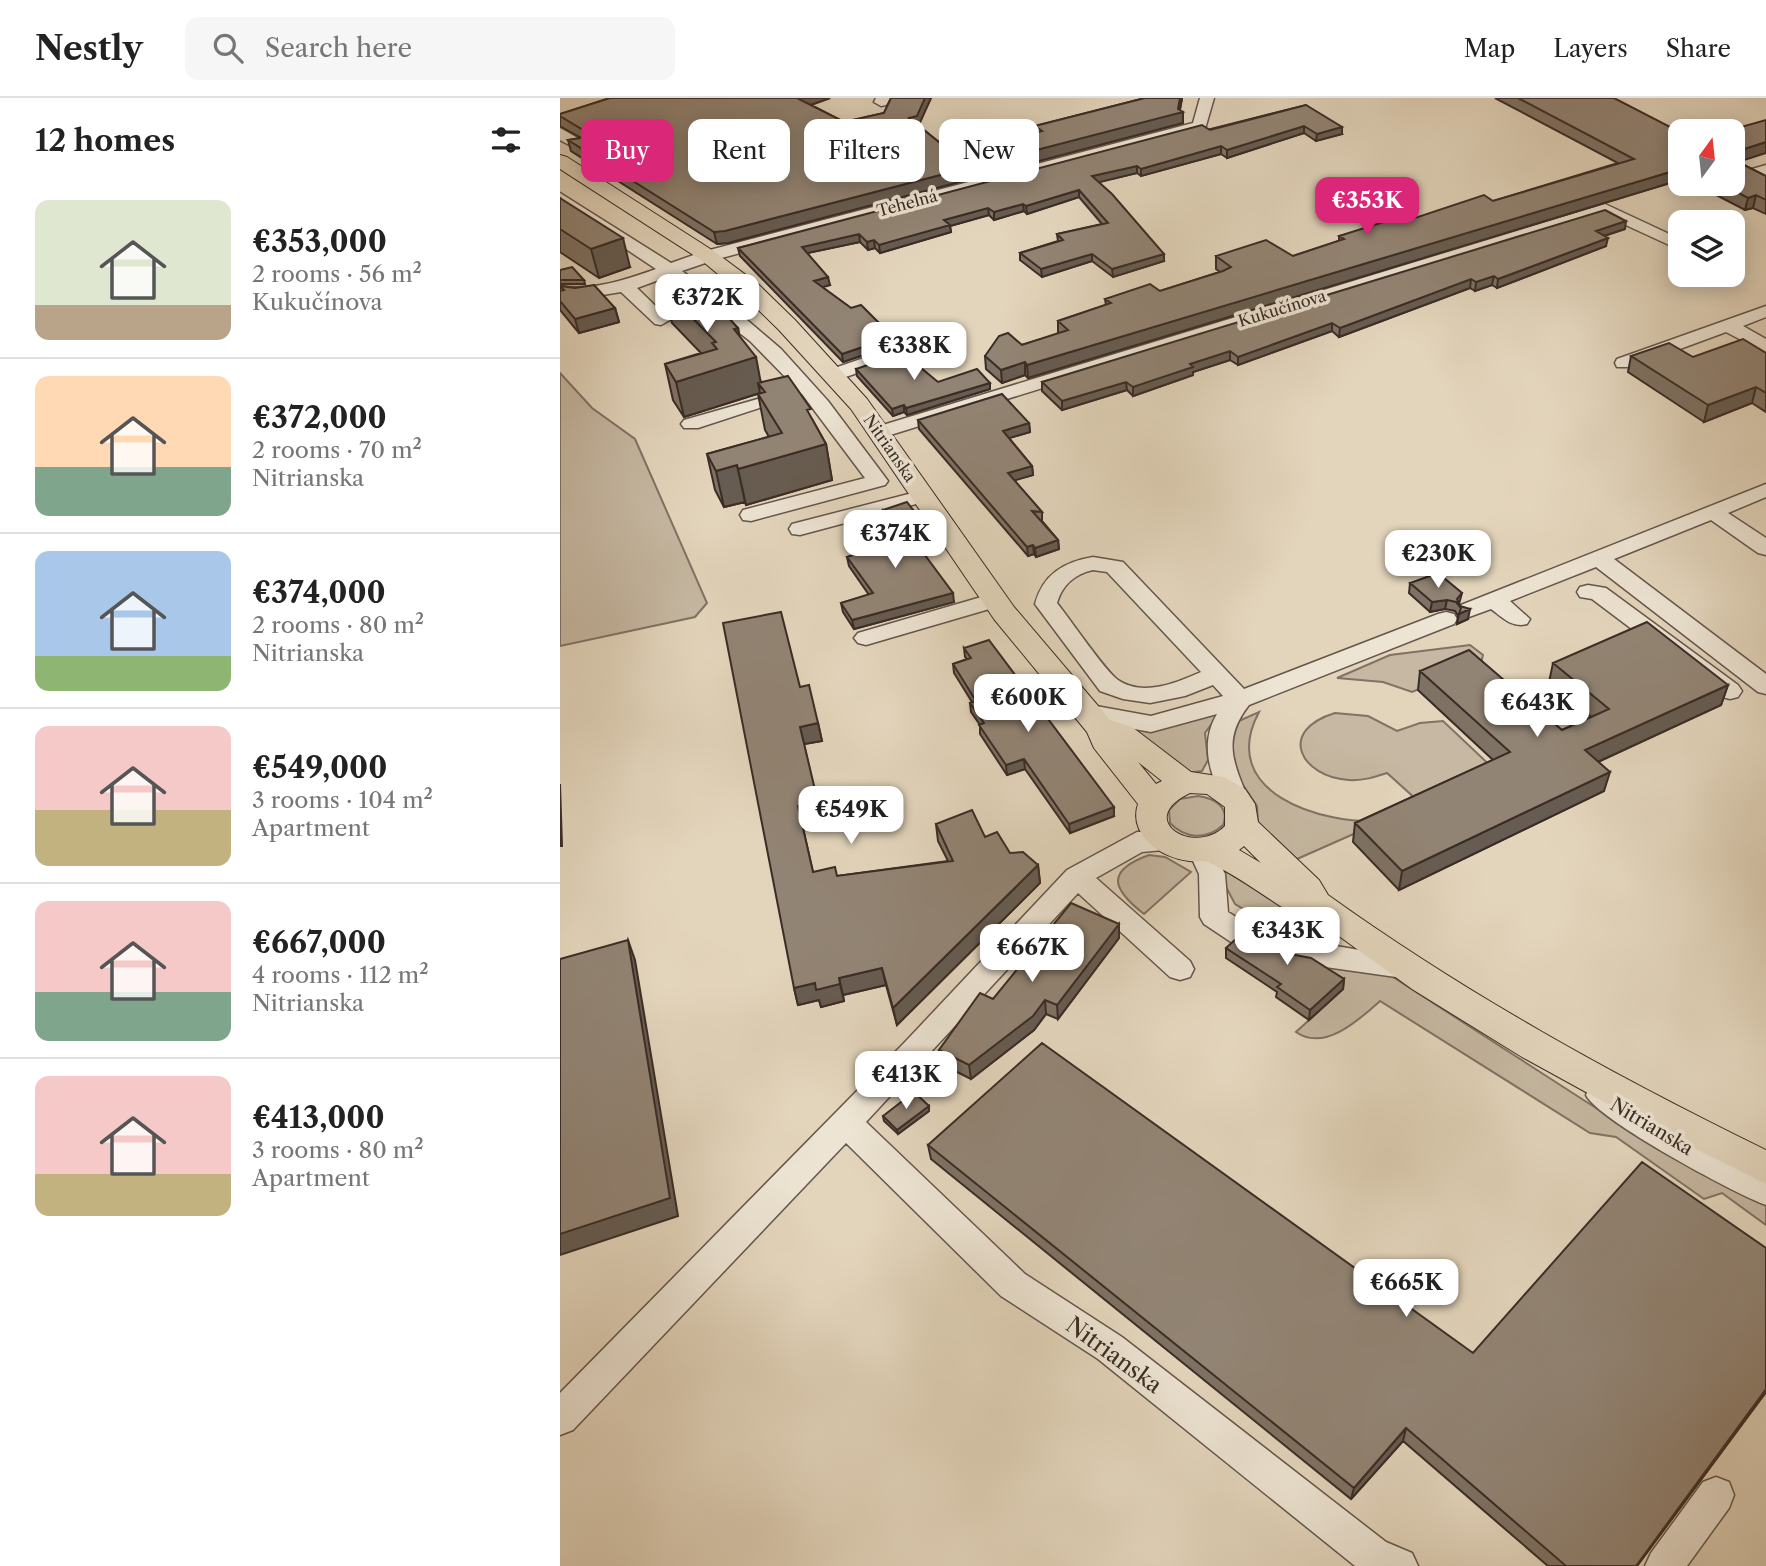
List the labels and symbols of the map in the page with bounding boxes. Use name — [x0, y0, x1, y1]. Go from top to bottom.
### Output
north arrow — [1668, 119, 1745, 196]
pin: €353K — [1318, 178, 1416, 237]
street label: Tehelná — [875, 185, 940, 221]
pin: €372K — [658, 274, 756, 334]
street label: Kukučínova — [1236, 285, 1329, 331]
pin: €338K — [865, 322, 963, 382]
street label: Nitrianska — [859, 410, 921, 486]
pin: €374K — [846, 510, 944, 570]
pin: €230K — [1389, 531, 1487, 590]
pin: €600K — [979, 674, 1077, 734]
pin: €643K — [1488, 680, 1586, 739]
pin: €549K — [802, 786, 900, 846]
pin: €343K — [1238, 908, 1336, 967]
pin: €667K — [983, 924, 1081, 984]
pin: €413K — [857, 1052, 955, 1111]
street label: Nitrianska — [1606, 1093, 1697, 1160]
pin: €665K — [1357, 1260, 1455, 1319]
street label: Nitrianska — [1060, 1311, 1168, 1400]

